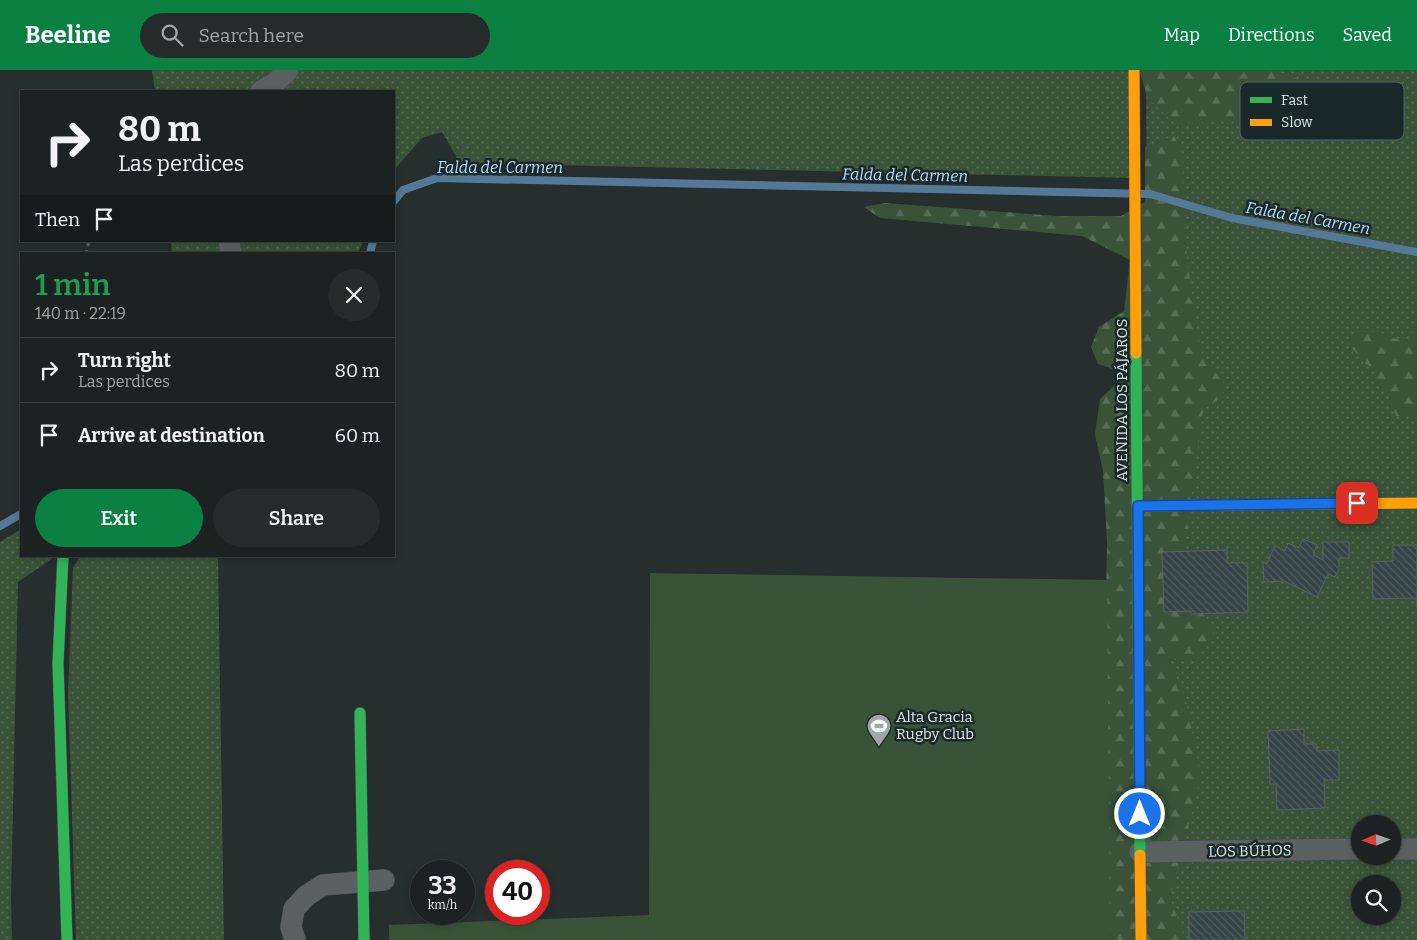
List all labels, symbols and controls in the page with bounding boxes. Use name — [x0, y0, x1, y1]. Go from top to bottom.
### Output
search box — [140, 13, 490, 58]
text: Beeline — [25, 21, 110, 49]
icon: search — [158, 21, 186, 49]
text: Search here — [198, 24, 304, 47]
text: Map — [1164, 24, 1200, 46]
text: Directions — [1228, 24, 1315, 46]
text: Saved — [1343, 24, 1392, 46]
legend — [1240, 82, 1404, 140]
text: Fast — [1281, 92, 1308, 109]
text: 80 m — [118, 108, 201, 150]
icon: right — [35, 110, 100, 175]
text: Slow — [1281, 114, 1313, 131]
text: Las perdices — [118, 150, 244, 177]
water label: Falda del Carmen — [437, 158, 563, 177]
water label: Falda del Carmen — [842, 164, 968, 186]
water label: Falda del Carmen — [1244, 198, 1372, 238]
icon: arrive — [90, 205, 118, 233]
text: Then — [35, 208, 80, 231]
text: 1 min — [35, 267, 110, 303]
button: close — [328, 269, 380, 321]
text: 140 m · 22:19 — [35, 304, 126, 323]
street label: AVENIDA LOS PÁJAROS — [1113, 319, 1131, 481]
text: Turn right — [78, 349, 171, 372]
icon: right — [35, 356, 63, 384]
text: 80 m — [334, 359, 380, 382]
text: Las perdices — [78, 372, 170, 391]
icon: arrive — [35, 421, 63, 449]
text: Arrive at destination — [78, 424, 265, 447]
text: 60 m — [335, 424, 380, 447]
pin — [1336, 482, 1378, 524]
button: Exit — [35, 489, 203, 547]
button: Share — [213, 489, 380, 547]
icon: arrive — [1343, 489, 1371, 517]
place label: Alta Gracia Rugby Club — [896, 708, 974, 743]
sports icon: Alta Gracia Rugby Club — [866, 713, 892, 747]
position arrow — [1113, 787, 1165, 839]
north arrow — [1351, 815, 1401, 865]
map controls — [1351, 815, 1401, 925]
street label: LOS BÚHOS — [1208, 841, 1292, 861]
speed limit sign: 40 — [485, 860, 550, 925]
text: 33 — [428, 871, 457, 901]
button: search — [1351, 875, 1401, 925]
text: km/h — [428, 898, 457, 912]

